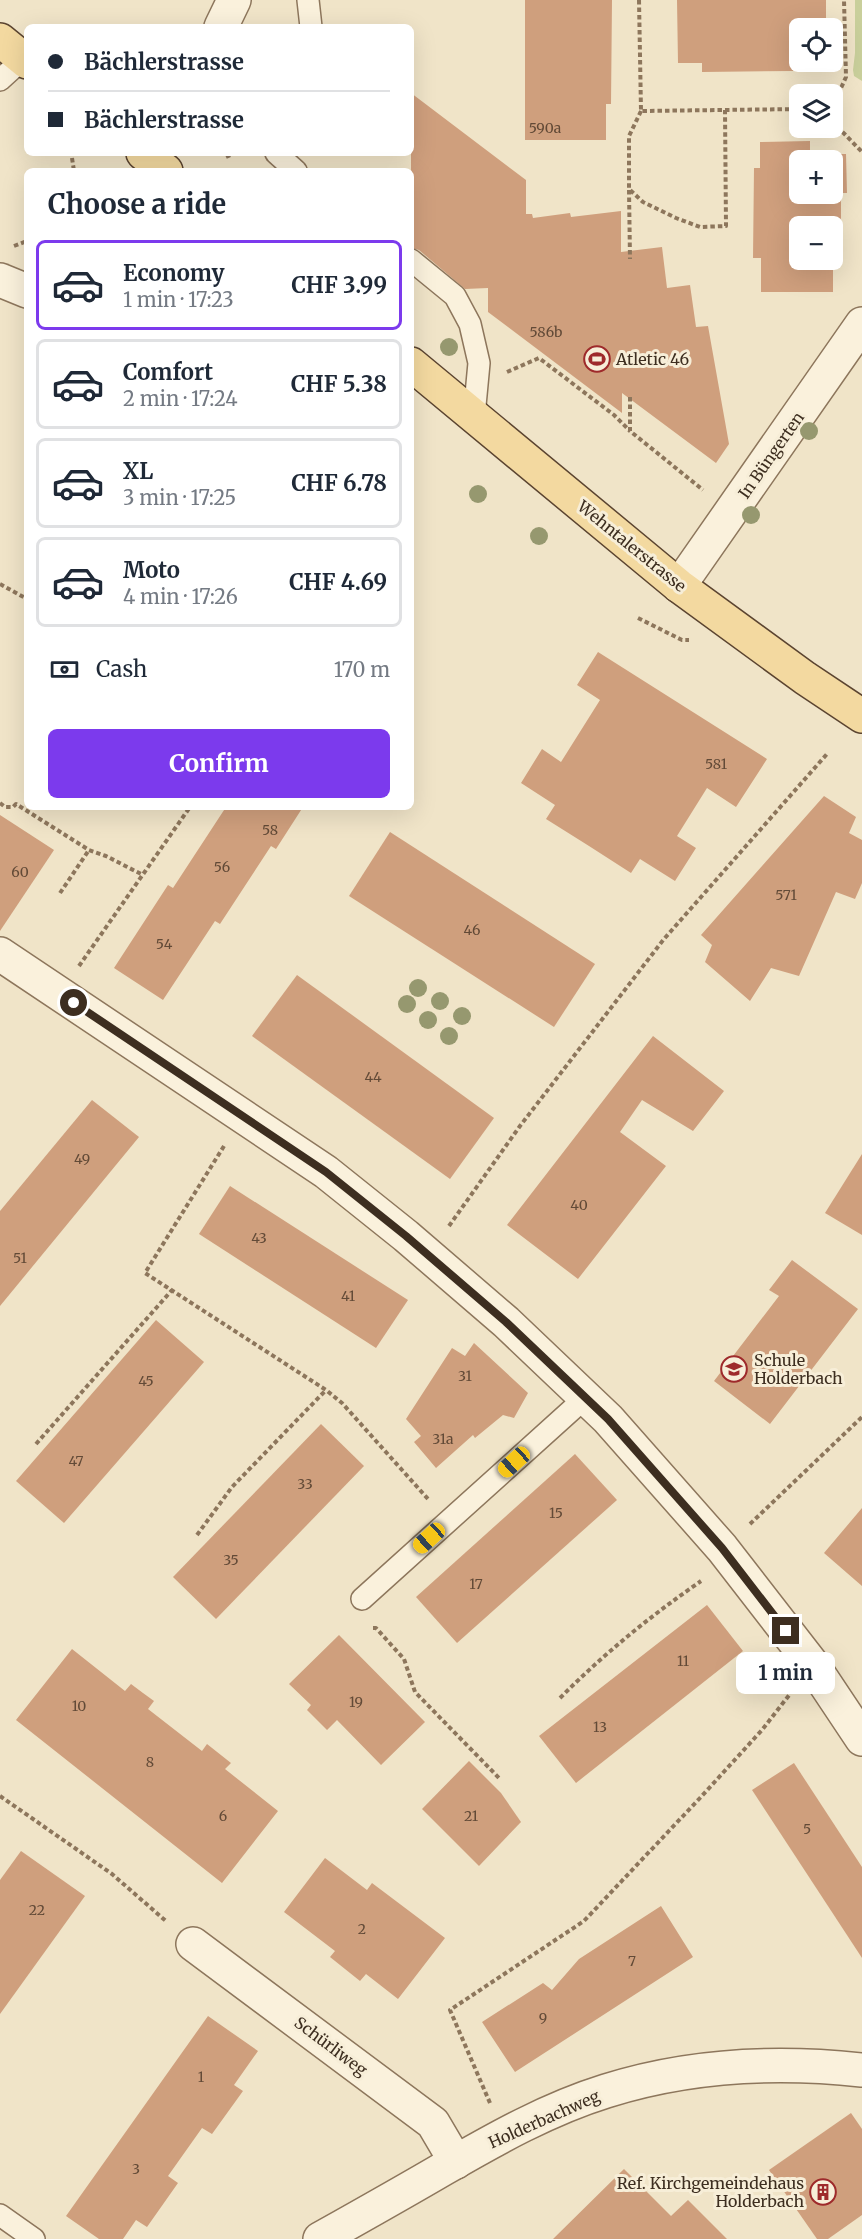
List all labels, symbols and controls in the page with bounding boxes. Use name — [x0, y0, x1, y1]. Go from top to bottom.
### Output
map controls — [789, 18, 843, 270]
button: locate — [789, 18, 843, 72]
text: Bächlerstrasse — [84, 48, 244, 76]
button: layers — [789, 84, 843, 138]
text: Bächlerstrasse — [84, 106, 244, 134]
house number: 590a — [529, 119, 562, 137]
button: + — [789, 150, 843, 204]
text: Choose a ride — [48, 187, 226, 221]
button: − — [789, 216, 843, 270]
icon: car — [51, 258, 105, 312]
text: Economy — [123, 259, 224, 287]
text: CHF 3.99 — [291, 271, 387, 299]
text: 1 min · 17:23 — [123, 287, 234, 312]
house number: 586b — [529, 323, 563, 341]
sports icon: Atletic 46 — [582, 344, 612, 374]
place label: Atletic 46 — [615, 349, 690, 369]
icon: car — [51, 357, 105, 411]
text: Comfort — [123, 358, 213, 386]
text: CHF 5.38 — [291, 370, 387, 398]
text: 2 min · 17:24 — [123, 386, 238, 411]
street label: In Büngerten — [734, 407, 808, 502]
icon: car — [51, 456, 105, 510]
text: XL — [123, 457, 153, 485]
text: CHF 6.78 — [291, 469, 387, 497]
text: 3 min · 17:25 — [123, 485, 236, 510]
street label: Wehntalerstrasse — [573, 496, 690, 596]
icon: car — [51, 555, 105, 609]
text: Moto — [123, 556, 180, 584]
text: CHF 4.69 — [289, 568, 387, 596]
text: 4 min · 17:26 — [123, 584, 238, 609]
icon: cash — [48, 653, 81, 686]
text: Cash — [96, 655, 147, 683]
text: 170 m — [334, 657, 390, 682]
button: Confirm — [48, 729, 390, 798]
house number: 581 — [705, 755, 727, 773]
house number: 58 — [262, 821, 278, 839]
house number: 56 — [214, 858, 230, 876]
house number: 60 — [11, 863, 29, 881]
house number: 571 — [775, 886, 797, 904]
house number: 46 — [464, 921, 480, 939]
house number: 54 — [156, 935, 173, 953]
route start — [60, 989, 87, 1016]
house number: 44 — [364, 1068, 382, 1086]
house number: 49 — [74, 1150, 90, 1168]
house number: 40 — [570, 1196, 588, 1214]
house number: 43 — [251, 1229, 267, 1247]
house number: 51 — [13, 1249, 27, 1267]
house number: 41 — [341, 1287, 355, 1305]
place label: Schule Holderbach — [754, 1350, 843, 1388]
school or university icon: Schule Holderbach — [719, 1354, 749, 1384]
house number: 31 — [458, 1367, 472, 1385]
house number: 45 — [138, 1372, 154, 1390]
house number: 31a — [432, 1430, 454, 1448]
car — [495, 1443, 533, 1481]
house number: 47 — [68, 1452, 84, 1470]
house number: 33 — [297, 1475, 313, 1493]
house number: 15 — [549, 1504, 563, 1522]
car — [410, 1519, 448, 1557]
house number: 35 — [223, 1551, 239, 1569]
house number: 17 — [469, 1575, 483, 1593]
route end — [772, 1617, 799, 1644]
house number: 11 — [677, 1652, 689, 1670]
callout: 1 min — [736, 1652, 836, 1694]
text: 1 min — [758, 1660, 813, 1685]
house number: 19 — [349, 1693, 363, 1711]
house number: 10 — [72, 1697, 86, 1715]
house number: 13 — [593, 1718, 607, 1736]
house number: 8 — [146, 1753, 154, 1771]
house number: 6 — [219, 1807, 227, 1825]
house number: 21 — [464, 1807, 478, 1825]
house number: 5 — [803, 1820, 811, 1838]
house number: 22 — [29, 1901, 45, 1919]
house number: 2 — [358, 1920, 366, 1938]
house number: 7 — [628, 1952, 636, 1970]
house number: 9 — [539, 2009, 547, 2027]
street label: Schürliweg — [291, 2012, 372, 2080]
house number: 1 — [198, 2068, 204, 2086]
street label: Holderbachweg — [485, 2085, 603, 2153]
house number: 3 — [132, 2160, 140, 2178]
place label: Ref. Kirchgemeindehaus Holderbach — [617, 2173, 804, 2211]
building icon: Ref. Kirchgemeindehaus Holderbach — [808, 2177, 838, 2207]

